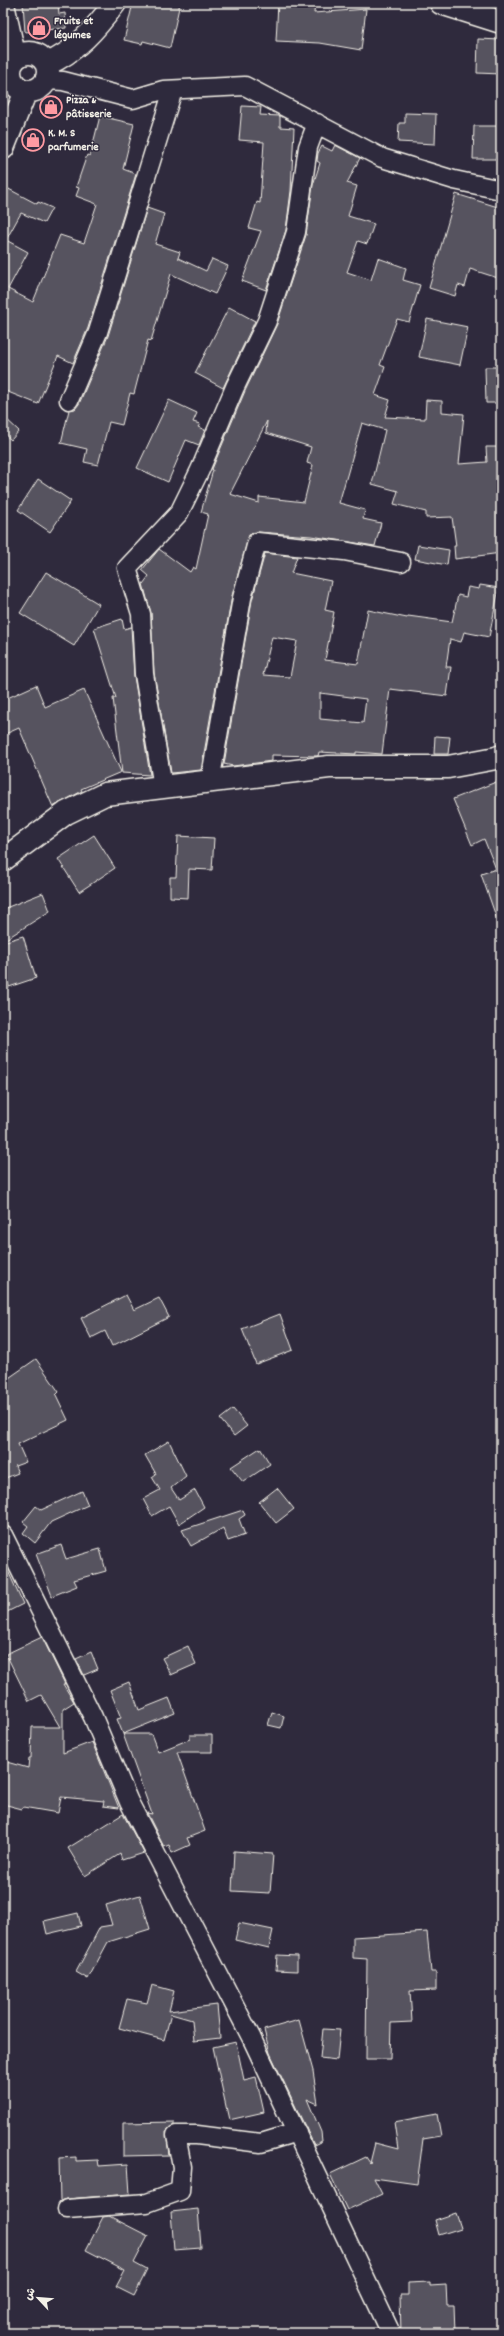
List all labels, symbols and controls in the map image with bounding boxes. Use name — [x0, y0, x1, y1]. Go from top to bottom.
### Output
place label: Fruits et légumes — [54, 13, 94, 44]
shop icon: Fruits et légumes — [26, 15, 52, 41]
place label: Pizza & pâtisserie — [66, 92, 112, 123]
shop icon: Pizza & pâtisserie — [38, 94, 64, 120]
place label: K. M. S parfumerie — [48, 125, 99, 156]
shop icon: K. M. S parfumerie — [20, 127, 46, 153]
north arrow — [18, 2278, 58, 2318]
text: ش — [21, 2286, 41, 2303]

